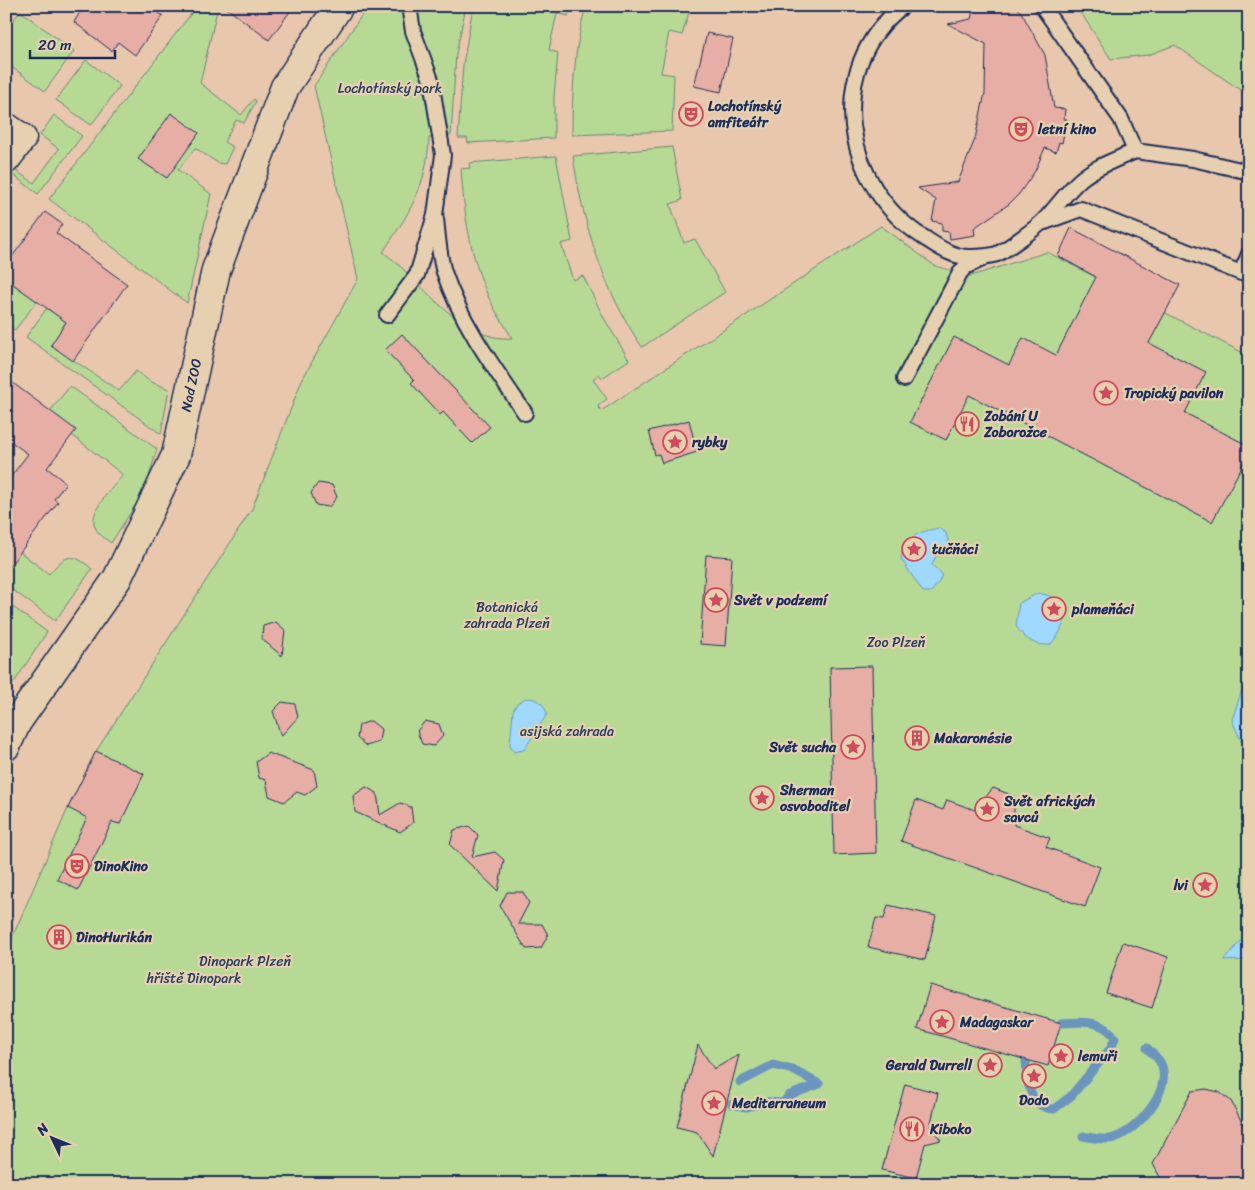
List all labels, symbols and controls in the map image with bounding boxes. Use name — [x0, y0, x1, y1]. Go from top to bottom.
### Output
scale bar — [30, 28, 115, 60]
text: 20 m — [38, 32, 72, 58]
park label: Lochotínský park — [338, 76, 442, 101]
place label: Lochotínský amfiteátr — [707, 94, 782, 135]
theatre icon: Lochotínský amfiteátr — [678, 101, 704, 127]
theatre icon: letní kino — [1008, 116, 1034, 142]
place label: letní kino — [1037, 117, 1096, 142]
street label: Nad ZOO — [174, 356, 209, 414]
place icon: Tropický pavilon — [1093, 380, 1119, 406]
place label: Tropický pavilon — [1124, 381, 1224, 406]
place label: Zobání U Zoborožce — [983, 404, 1048, 445]
restaurant icon: Zobání U Zoborožce — [954, 411, 980, 437]
place icon: rybky — [662, 429, 688, 455]
place label: rybky — [691, 430, 728, 455]
place icon: tučňáci — [901, 536, 927, 562]
place label: tučňáci — [932, 537, 979, 562]
place icon: Svět v podzemí — [703, 587, 729, 613]
place label: Svět v podzemí — [733, 588, 829, 613]
park label: Botanická zahrada Plzeň — [463, 595, 550, 636]
place icon: plameňáci — [1041, 596, 1067, 622]
place label: plameňáci — [1071, 597, 1135, 622]
park label: Zoo Plzeň — [867, 630, 926, 655]
park label: asijská zahrada — [520, 719, 614, 744]
building icon: Makaronésie — [904, 725, 930, 751]
place label: Makaronésie — [933, 726, 1013, 751]
place icon: Svět sucha — [840, 734, 866, 760]
place label: Svět sucha — [768, 735, 837, 760]
place label: Sherman osvoboditel — [779, 778, 851, 819]
place icon: Sherman osvoboditel — [749, 785, 775, 811]
place label: Svět afrických savců — [1003, 789, 1096, 830]
place icon: Svět afrických savců — [974, 796, 1000, 822]
theatre icon: DinoKino — [64, 853, 90, 879]
place label: DinoKino — [94, 854, 149, 879]
place icon: lvi — [1192, 872, 1218, 898]
place label: lvi — [1173, 873, 1189, 898]
building icon: DinoHurikán — [46, 924, 72, 950]
place label: DinoHurikán — [76, 925, 152, 950]
park label: Dinopark Plzeň — [199, 949, 291, 974]
park label: hřiště Dinopark — [146, 966, 241, 991]
place icon: Madagaskar — [929, 1009, 955, 1035]
place label: Madagaskar — [959, 1010, 1034, 1035]
place icon: lemuři — [1048, 1043, 1074, 1069]
place label: lemuři — [1077, 1044, 1118, 1069]
place icon: Gerald Durrell — [977, 1052, 1003, 1078]
place label: Gerald Durrell — [885, 1053, 973, 1078]
place icon: Dodo — [1021, 1063, 1047, 1089]
place label: Dodo — [1019, 1088, 1050, 1113]
place icon: Mediterraneum — [701, 1090, 727, 1116]
place label: Mediterraneum — [731, 1091, 826, 1116]
north arrow — [28, 1112, 78, 1162]
restaurant icon: Kiboko — [899, 1116, 925, 1142]
text: N — [30, 1117, 56, 1142]
place label: Kiboko — [929, 1117, 972, 1142]

